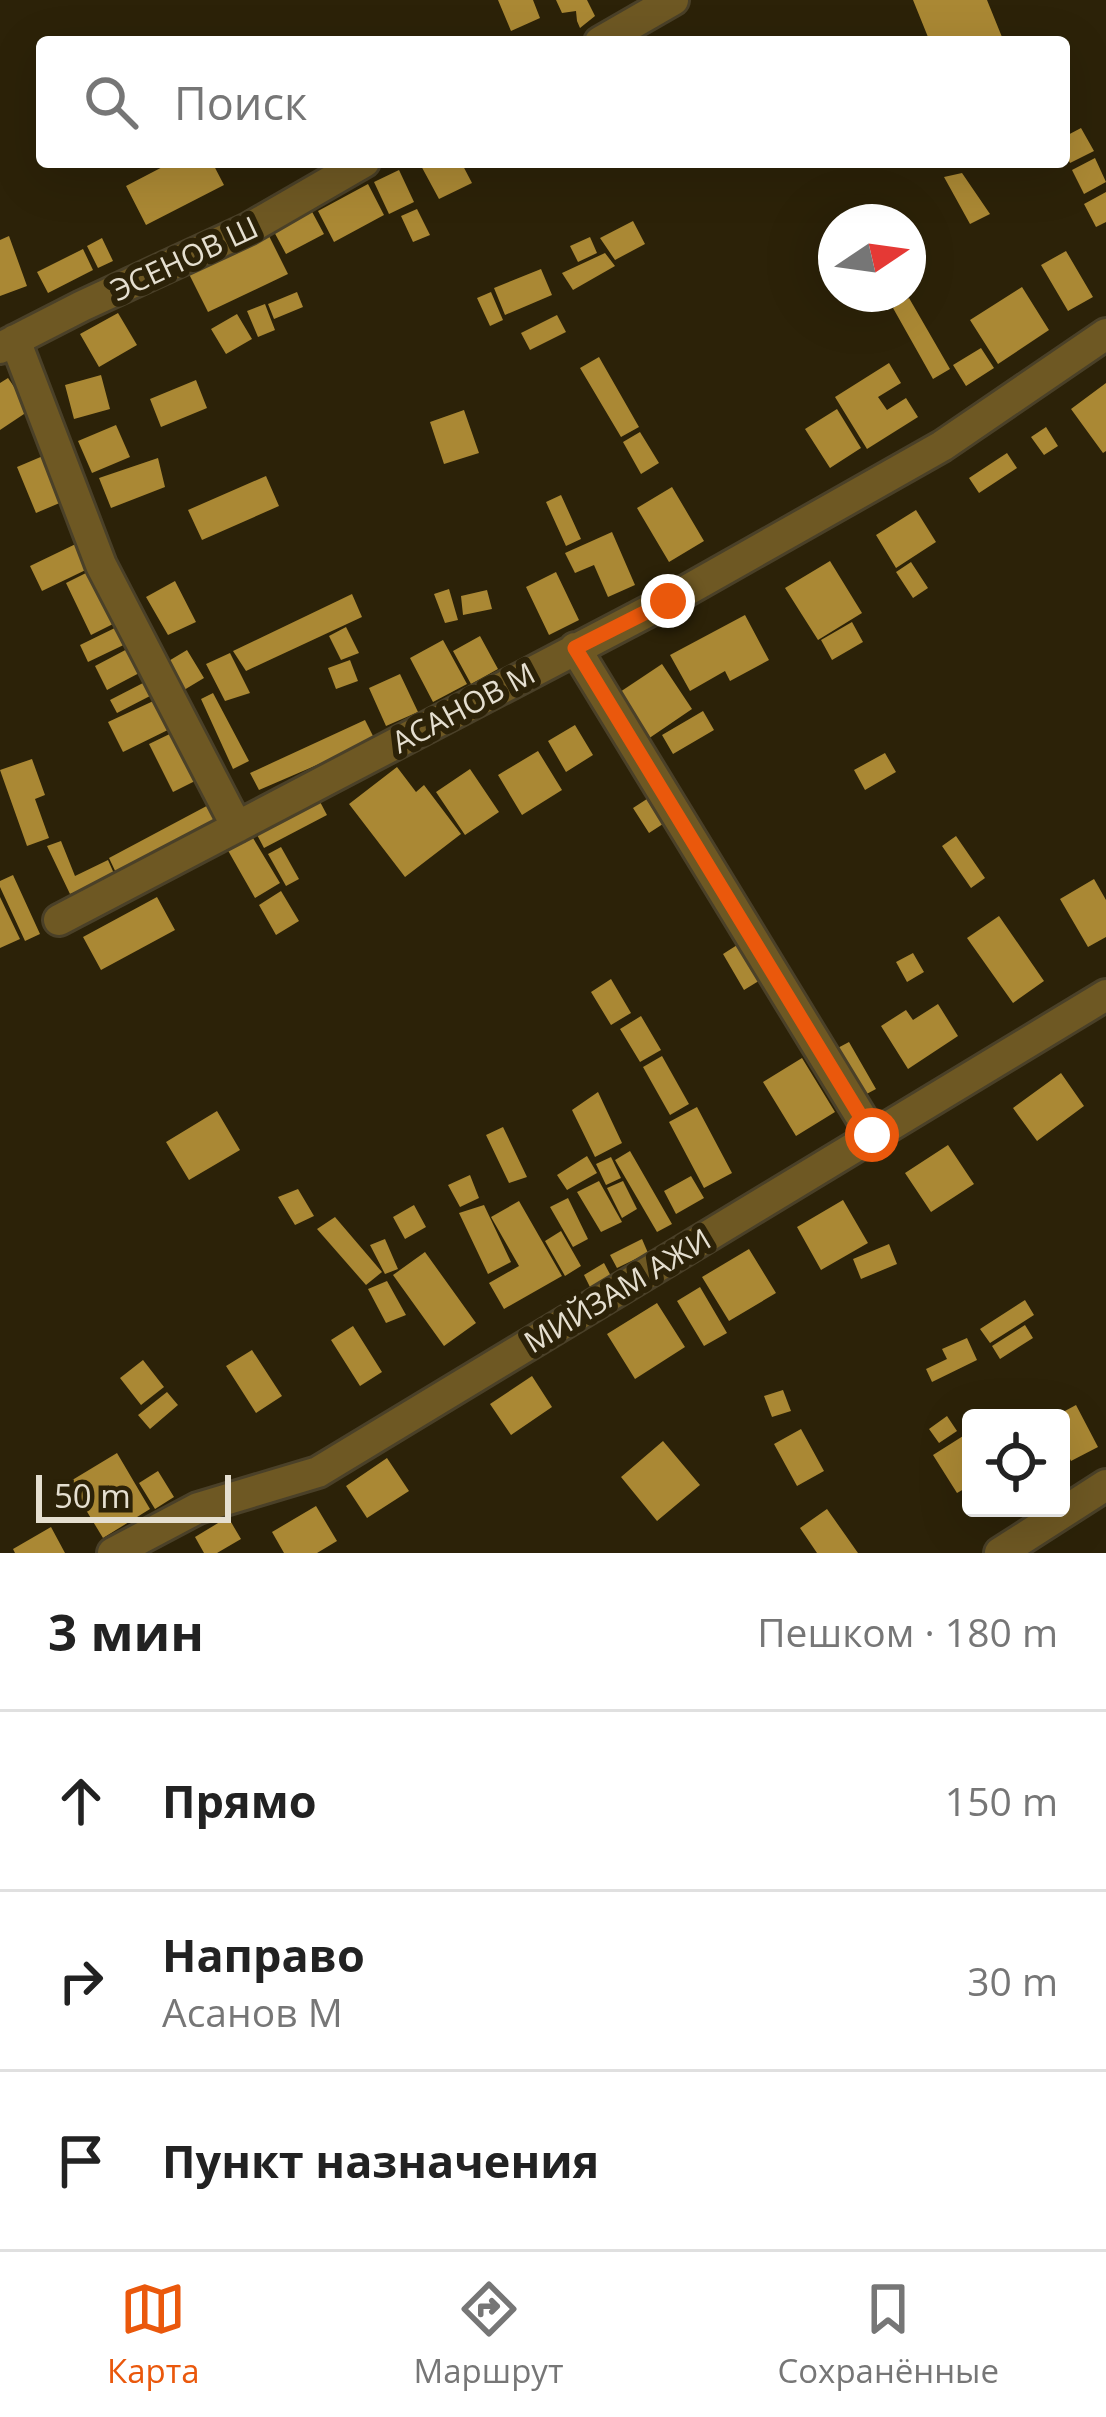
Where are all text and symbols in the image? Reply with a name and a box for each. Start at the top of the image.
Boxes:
search box [36,36,1070,168]
icon: search [78,69,144,135]
text: Поиск [174,72,307,133]
north arrow [818,204,926,312]
street label: ЭСЕНОВ Ш [104,206,264,310]
route end [641,574,695,628]
street label: АСАНОВ М [384,652,542,762]
route start [845,1108,899,1162]
street label: МИЙЗАМ АЖИ [516,1218,718,1362]
map controls [962,1409,1070,1517]
button: locate [962,1409,1070,1517]
scale bar [36,1469,231,1522]
text: 50 m [54,1473,131,1518]
text: 3 мин [48,1596,204,1666]
text: Пешком · 180 m [757,1605,1058,1658]
icon: ahead [48,1768,114,1834]
text: Прямо [162,1770,317,1831]
text: 150 m [945,1774,1058,1827]
text: Направо [162,1924,365,1985]
icon: right [48,1948,114,2014]
text: 30 m [967,1954,1058,2007]
text: Асанов М [162,1985,343,2038]
icon: arrive [48,2128,114,2194]
text: Пункт назначения [162,2130,599,2191]
tab: Карта [107,2276,200,2393]
tab: Маршрут [414,2276,563,2393]
tab: Сохранённые [777,2276,999,2393]

